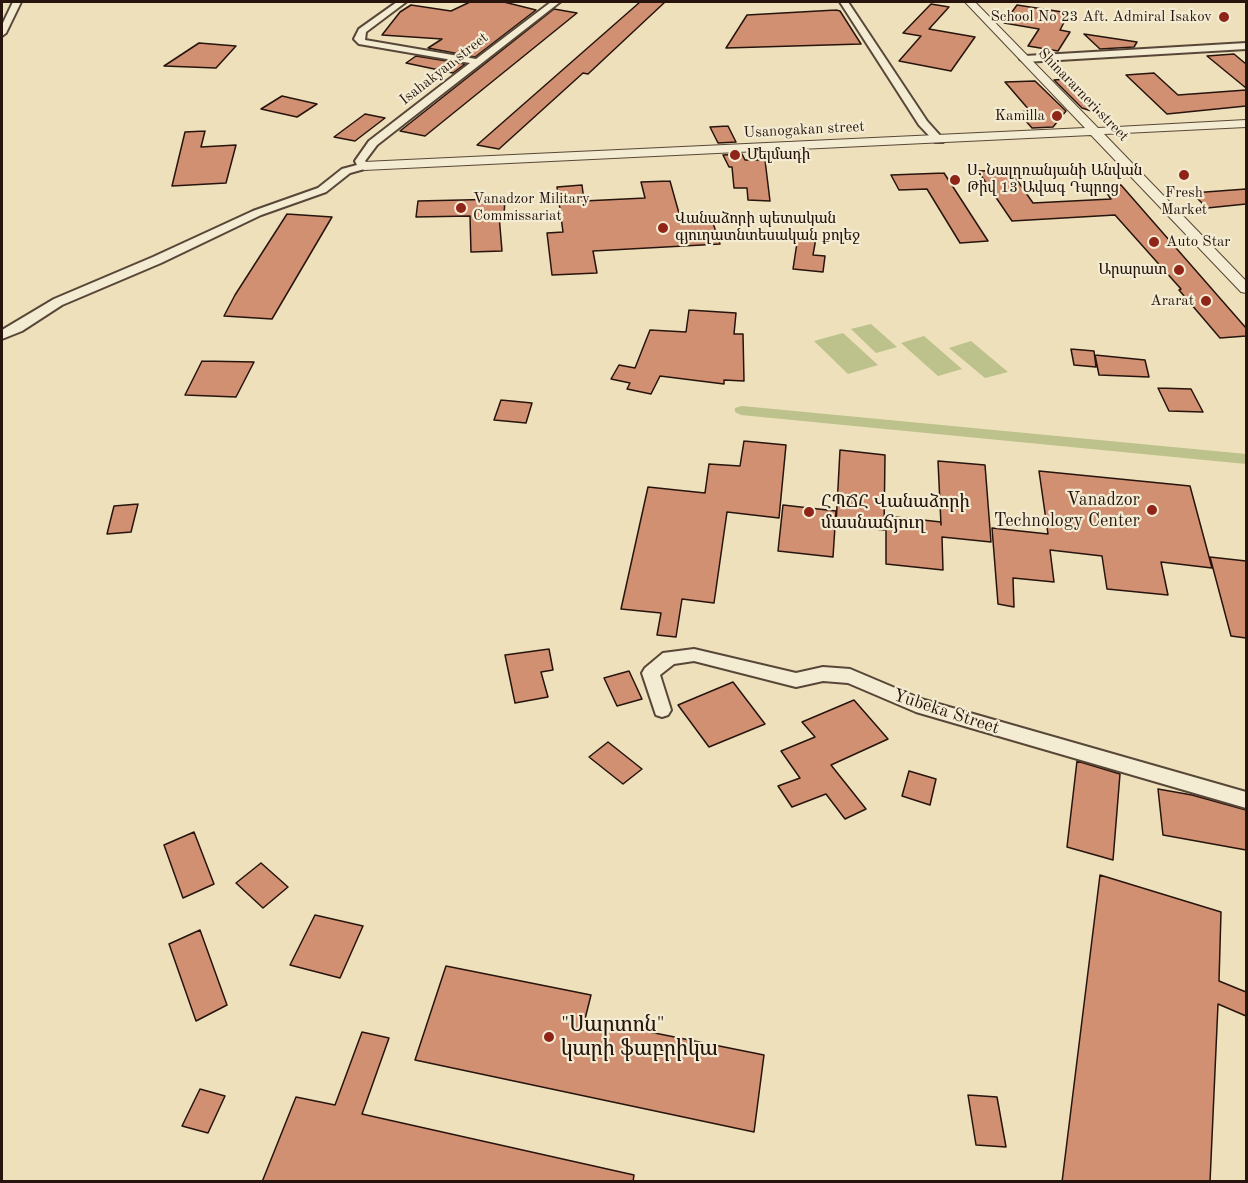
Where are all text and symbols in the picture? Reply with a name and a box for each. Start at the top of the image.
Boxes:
place label: School No 23 Aft. Admiral Isakov [991,8,1212,26]
marker: School No 23 Aft. Admiral Isakov [1217,10,1231,24]
street label: Isahakyan street [396,29,492,109]
street label: Shinararneri street [1034,44,1132,146]
place label: Kamilla [995,107,1045,125]
marker: Kamilla [1050,109,1064,123]
street label: Usanogakan street [743,118,865,142]
place label: Մելմադի [747,146,810,164]
marker: Մելմադի [728,148,742,162]
place label: Ս. Նալղռանյանի Անվան Թիվ 13 Ավագ Դպրոց [967,162,1142,197]
marker: Fresh Market [1177,168,1191,182]
marker: Ս. Նալղռանյանի Անվան Թիվ 13 Ավագ Դպրոց [948,173,962,187]
place label: Fresh Market [1161,184,1207,219]
place label: Vanadzor Military Commissariat [473,190,590,225]
marker: Vanadzor Military Commissariat [454,201,468,215]
place label: Վանաձորի պետական գյուղատնտեսական քոլեջ [675,210,860,245]
marker: Վանաձորի պետական գյուղատնտեսական քոլեջ [656,221,670,235]
place label: Auto Star [1166,233,1230,251]
marker: Auto Star [1147,235,1161,249]
place label: Արարատ [1098,261,1167,279]
marker: Արարատ [1172,263,1186,277]
place label: Ararat [1150,292,1194,310]
marker: Ararat [1199,294,1213,308]
place label: Vanadzor Technology Center [994,489,1140,532]
place label: ՀՊՃՀ Վանաձորի մասնաճյուղ [821,491,970,534]
marker: Vanadzor Technology Center [1145,503,1159,517]
marker: ՀՊՃՀ Վանաձորի մասնաճյուղ [802,505,816,519]
street label: Yubeka Street [890,685,1002,739]
place label: "Սարտոն" կարի ֆաբրիկա [561,1012,718,1062]
marker: "Սարտոն" կարի ֆաբրիկա [542,1030,556,1044]

